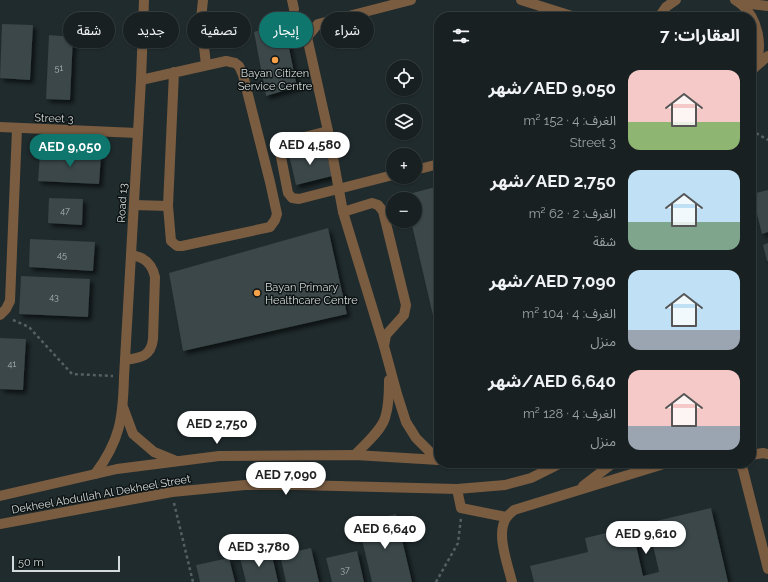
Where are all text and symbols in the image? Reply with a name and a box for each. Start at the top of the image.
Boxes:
chip: شقة [63,12,115,48]
chip: جديد [123,12,179,48]
chip: تصفية [187,12,251,48]
chip: إيجار [259,12,313,48]
chip: شراء [321,12,374,48]
icon: filters [450,25,472,47]
text: العقارات: 7 [660,25,740,45]
marker: Bayan Citizen Service Centre [270,55,280,65]
map controls [386,60,422,228]
button: locate [386,60,422,96]
house number: 51 [55,63,64,73]
place label: Bayan Citizen Service Centre [238,67,313,93]
text: AED 9,050/شهر [488,78,616,98]
icon: home [660,86,708,134]
button: layers [386,104,422,140]
street label: Street 3 [34,111,74,126]
text: الغرف: 4 · 152 m² [523,113,616,128]
pin: AED 4,580 [264,132,356,166]
pin: AED 9,050 [24,134,116,168]
text: Street 3 [570,135,616,150]
text: AED 4,580 [279,137,341,152]
text: AED 9,050 [39,139,101,154]
button: + [386,148,422,184]
text: AED 2,750/شهر [490,171,616,191]
street label: Road 13 [115,183,130,223]
icon: home [660,186,708,234]
button: − [386,192,422,228]
house number: 47 [60,206,70,216]
text: الغرف: 2 · 62 m² [529,206,616,221]
text: شقة [593,234,616,249]
house number: 45 [57,250,67,260]
text: AED 7,090/شهر [489,271,616,291]
place label: Bayan Primary Healthcare Centre [265,281,358,307]
icon: home [660,286,708,334]
marker: Bayan Primary Healthcare Centre [252,288,262,298]
house number: 43 [49,292,59,302]
text: الغرف: 4 · 104 m² [522,306,616,321]
text: منزل [591,334,616,349]
house number: 41 [8,359,17,369]
text: AED 6,640/شهر [488,371,616,391]
icon: home [660,386,708,434]
text: الغرف: 4 · 128 m² [523,406,616,421]
pin: AED 2,750 [171,411,263,445]
text: AED 2,750 [186,416,248,431]
text: منزل [591,434,616,449]
pin: AED 7,090 [240,462,332,496]
text: AED 7,090 [255,467,317,482]
street label: Dekheel Abdullah Al Dekheel Street [11,472,192,517]
pin: AED 6,640 [339,516,431,550]
text: AED 6,640 [353,521,417,536]
pin: AED 9,610 [600,521,692,555]
text: AED 9,610 [615,526,677,541]
pin: AED 3,780 [213,534,305,568]
text: AED 3,780 [228,539,290,554]
scale bar [12,554,120,573]
text: 50 m [18,556,44,569]
house number: 37 [340,565,350,575]

